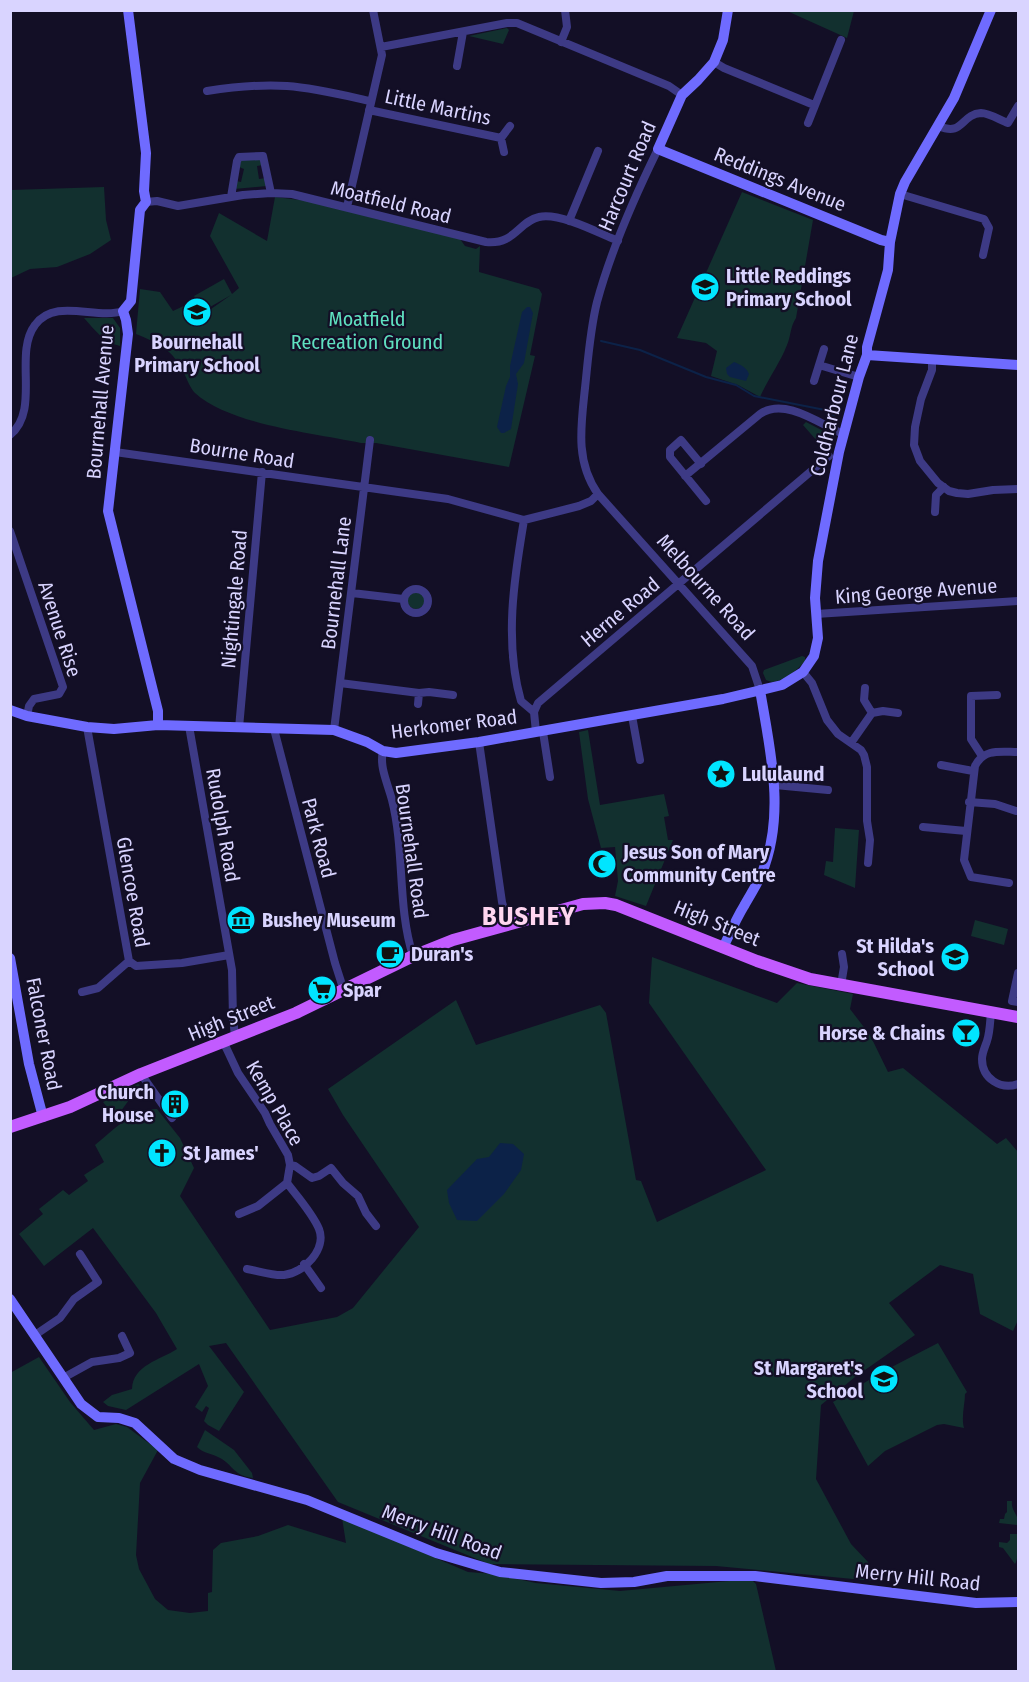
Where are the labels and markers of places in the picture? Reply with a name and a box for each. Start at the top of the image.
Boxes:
place label: Little Reddings Primary School [726,264,852,311]
school or university icon: Little Reddings Primary School [689,271,721,303]
school or university icon: Bournehall Primary School [181,296,213,328]
place label: Bournehall Primary School [134,330,260,377]
place icon: Lululaund [705,758,737,790]
place label: Lululaund [742,762,824,786]
place label: Jesus Son of Mary Community Centre [622,840,776,887]
mosque icon: Jesus Son of Mary Community Centre [586,848,618,880]
museum icon: Bushey Museum [225,904,257,936]
place label: Bushey Museum [262,908,396,932]
place label: St Hilda's School [856,934,935,981]
cafe icon: Duran's [374,938,406,970]
school or university icon: St Hilda's School [939,941,971,973]
place label: Duran's [411,942,474,966]
supermarket icon: Spar [306,974,338,1006]
place label: Spar [343,978,382,1002]
bar icon: Horse & Chains [950,1017,982,1049]
place label: Horse & Chains [819,1021,945,1045]
place label: Church House [97,1080,154,1127]
building icon: Church House [159,1088,191,1120]
church icon: St James' [146,1137,178,1169]
place label: St James' [183,1141,259,1165]
place label: St Margaret's School [754,1356,864,1403]
school or university icon: St Margaret's School [868,1363,900,1395]

